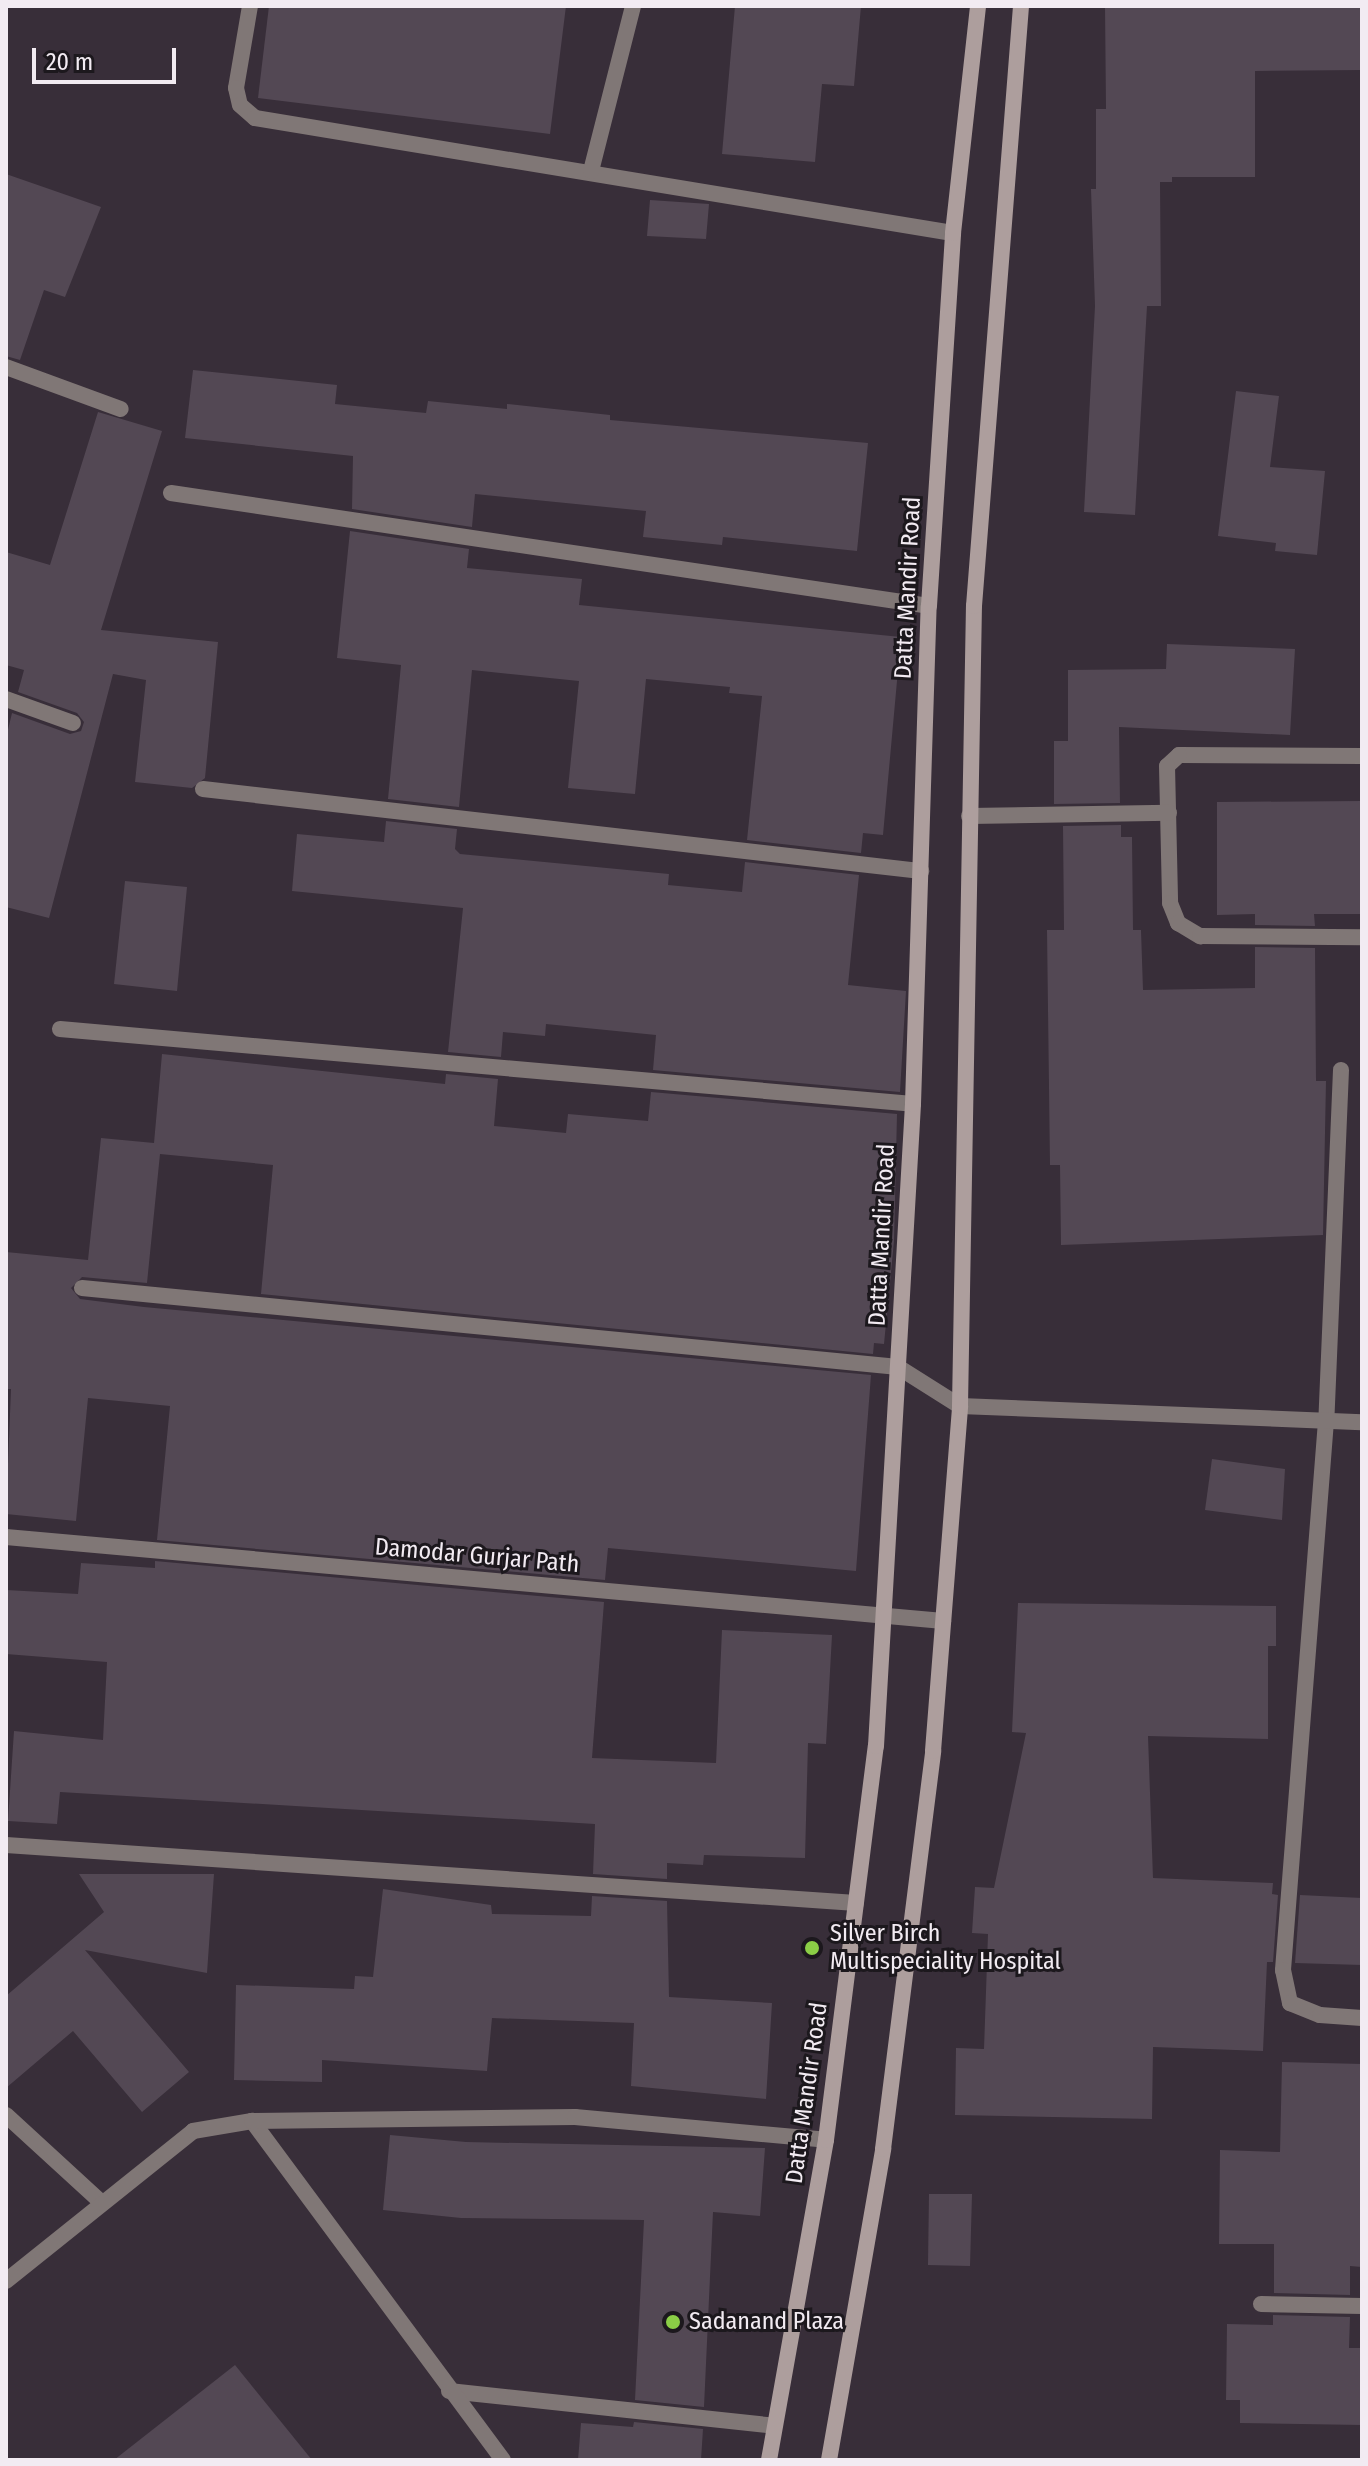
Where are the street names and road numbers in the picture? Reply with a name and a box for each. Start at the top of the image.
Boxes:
street label: Datta Mandir Road [889,496,927,680]
street label: Datta Mandir Road [863,1143,901,1327]
street label: Damodar Gurjar Path [374,1533,580,1579]
street label: Datta Mandir Road [780,2001,834,2185]

